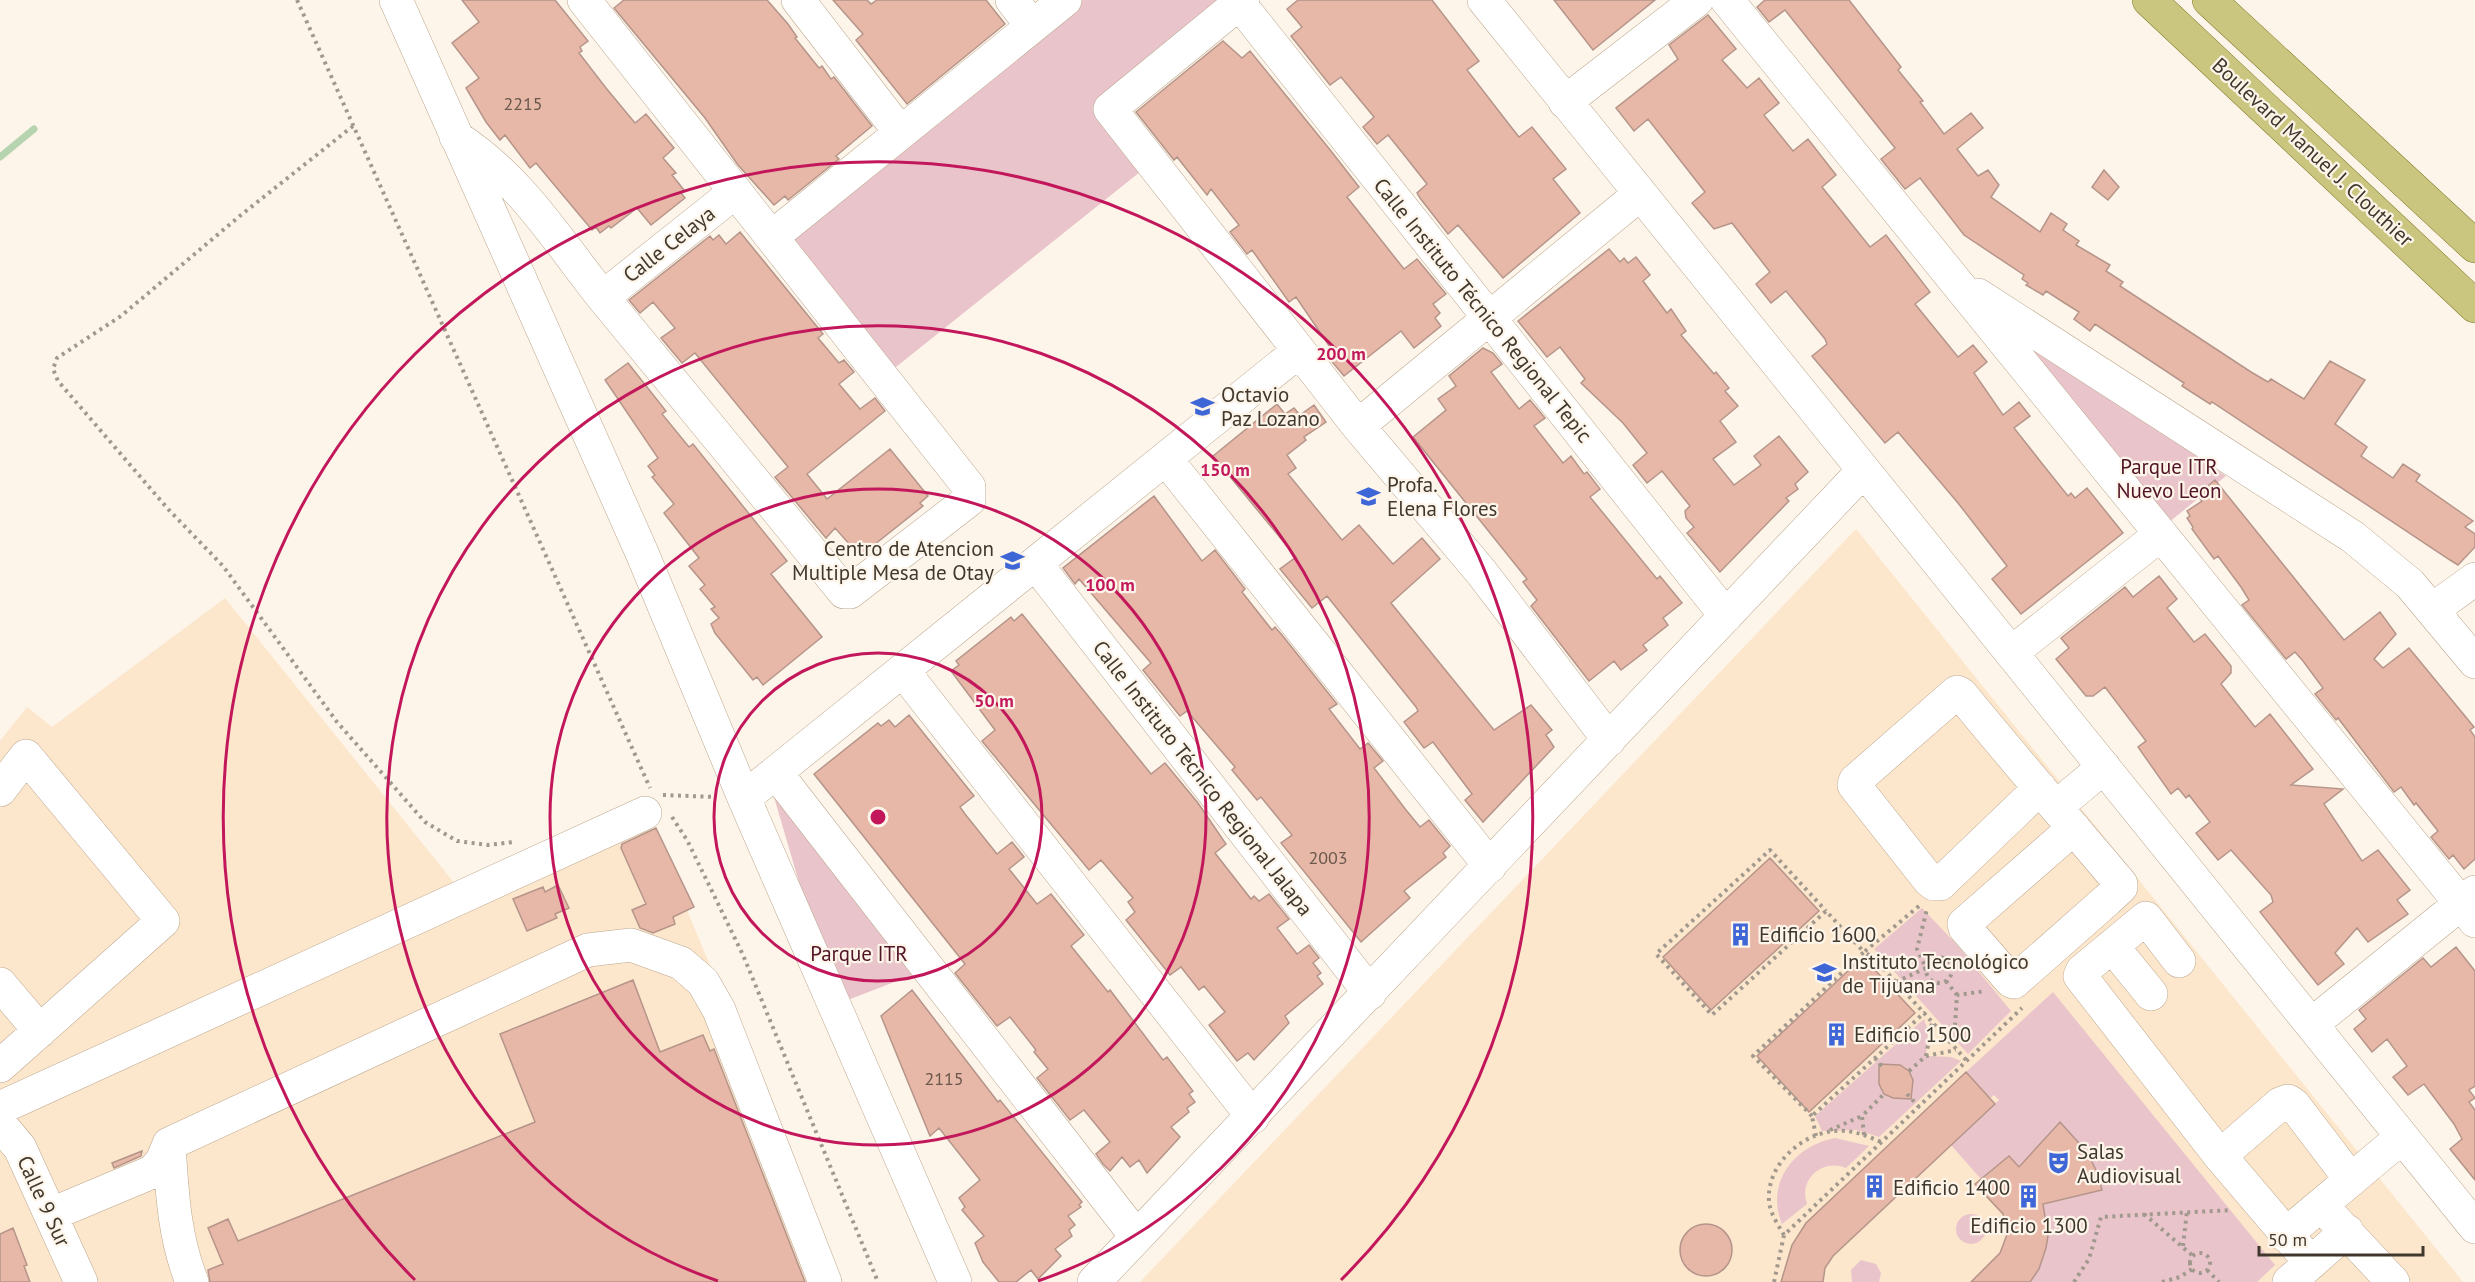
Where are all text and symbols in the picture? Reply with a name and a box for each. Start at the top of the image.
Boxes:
street label: Boulevard Manuel J. Clouthier [2207,52,2419,252]
house number: 2215 [503,92,543,115]
street label: Calle Instituto Técnico Regional Tepic [1368,172,1598,448]
street label: Calle Celaya [618,200,720,288]
text: 200 m [1316,342,1366,365]
place label: Octavio Paz Lozano [1221,381,1320,432]
school or university icon: Octavio Paz Lozano [1190,393,1216,419]
park label: Parque ITR Nuevo Leon [2116,453,2222,504]
text: 150 m [1200,458,1250,481]
place label: Profa. Elena Flores [1387,471,1497,522]
school or university icon: Profa. Elena Flores [1356,483,1382,509]
place label: Centro de Atencion Multiple Mesa de Otay [792,535,994,586]
school or university icon: Centro de Atencion Multiple Mesa de Otay [999,547,1025,573]
text: 100 m [1085,573,1135,596]
street label: Calle Instituto Técnico Regional Jalapa [1087,635,1319,921]
text: 50 m [974,689,1014,712]
centre of rings [868,807,888,827]
house number: 2003 [1308,846,1348,869]
building icon: Edificio 1600 [1728,921,1754,947]
place label: Edificio 1600 [1759,921,1876,948]
park label: Parque ITR [810,940,908,967]
place label: Instituto Tecnológico de Tijuana [1842,948,2029,999]
school or university icon: Instituto Tecnológico de Tijuana [1811,960,1837,986]
building icon: Edificio 1500 [1823,1021,1849,1047]
place label: Edificio 1500 [1854,1021,1971,1048]
house number: 2115 [924,1067,964,1090]
place label: Salas Audiovisual [2077,1138,2181,1189]
theatre icon: Salas Audiovisual [2046,1150,2072,1176]
street label: Calle 9 Sur [11,1151,77,1251]
building icon: Edificio 1400 [1862,1174,1888,1200]
place label: Edificio 1400 [1893,1174,2010,1201]
building icon: Edificio 1300 [2016,1184,2042,1210]
place label: Edificio 1300 [1970,1212,2088,1239]
scale bar [2259,1219,2422,1257]
text: 50 m [2268,1228,2307,1251]

